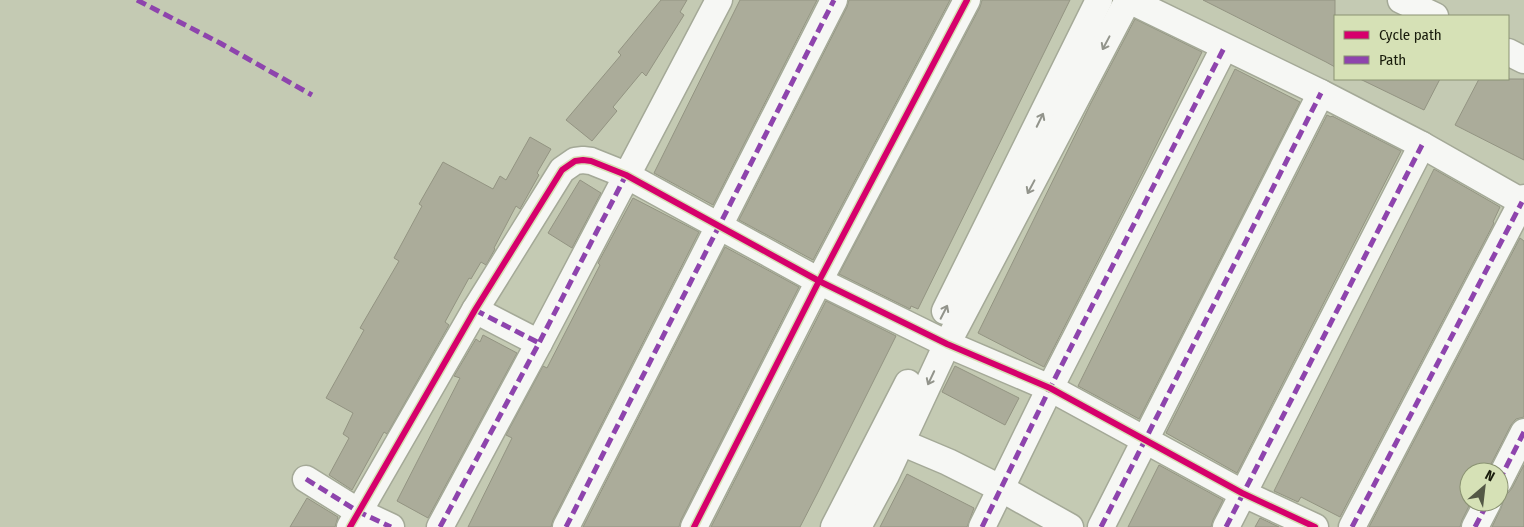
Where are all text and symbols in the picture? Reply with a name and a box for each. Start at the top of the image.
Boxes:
legend [1334,15,1509,80]
text: Cycle path [1379,26,1442,44]
one-way arrow [1101,35,1110,50]
text: Path [1379,51,1406,69]
one-way arrow [1036,113,1045,128]
one-way arrow [1025,180,1035,194]
one-way arrow [939,305,949,320]
one-way arrow [926,370,935,385]
north arrow [1459,462,1509,512]
text: N [1482,466,1498,485]

